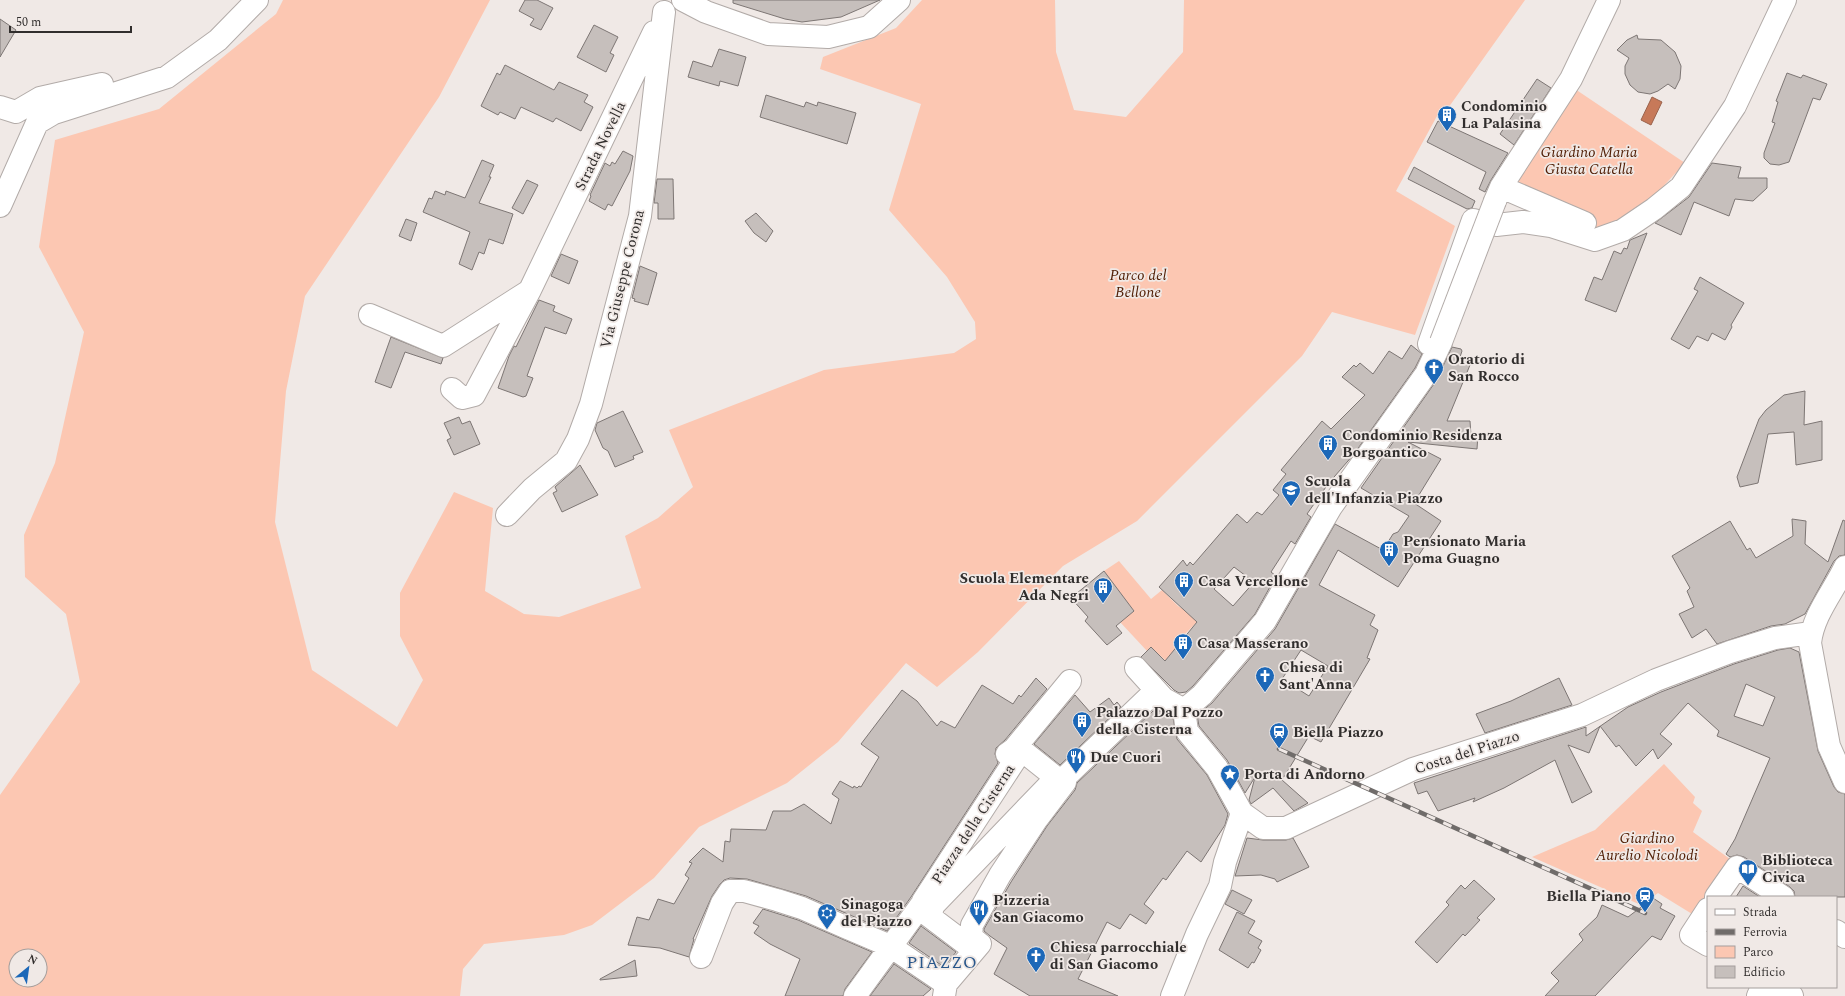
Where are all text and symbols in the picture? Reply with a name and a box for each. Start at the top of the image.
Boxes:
scale bar [10,8,131,34]
text: 50 m [16,13,41,32]
place label: Condominio La Palasina [1461,95,1547,135]
street label: Strada Novella [569,97,632,195]
building icon: Condominio La Palasina [1436,104,1458,132]
park label: Giardino Maria Giusta Catella [1541,141,1638,181]
street label: Via Giuseppe Corona [594,207,651,351]
park label: Parco del Bellone [1109,264,1167,304]
place label: Oratorio di San Rocco [1448,348,1525,388]
church icon: Oratorio di San Rocco [1423,357,1445,385]
place label: Condominio Residenza Borgoantico [1342,424,1503,464]
building icon: Condominio Residenza Borgoantico [1317,433,1339,461]
place label: Scuola dell'Infanzia Piazzo [1305,470,1443,510]
school or university icon: Scuola dell'Infanzia Piazzo [1280,479,1302,507]
place label: Pensionato Maria Poma Guagno [1403,530,1526,570]
building icon: Pensionato Maria Poma Guagno [1378,539,1400,567]
place label: Scuola Elementare Ada Negri [959,567,1089,607]
building icon: Casa Vercellone [1173,570,1195,598]
place label: Casa Vercellone [1198,570,1308,593]
building icon: Scuola Elementare Ada Negri [1092,576,1114,604]
building icon: Casa Masserano [1172,632,1194,660]
place label: Casa Masserano [1197,632,1308,655]
place label: Chiesa di Sant'Anna [1279,656,1352,696]
church icon: Chiesa di Sant'Anna [1254,665,1276,693]
place label: Palazzo Dal Pozzo della Cisterna [1096,701,1223,741]
building icon: Palazzo Dal Pozzo della Cisterna [1071,710,1093,738]
station icon: Biella Piazzo [1268,721,1290,749]
place label: Biella Piazzo [1293,721,1383,744]
street label: Costa del Piazzo [1412,725,1523,780]
restaurant icon: Due Cuori [1065,746,1087,774]
place label: Due Cuori [1090,746,1161,769]
street label: Piazza della Cisterna [926,759,1021,889]
place icon: Porta di Andorno [1219,763,1241,791]
place label: Porta di Andorno [1244,763,1365,786]
park label: Giardino Aurelio Nicolodi [1595,827,1698,867]
place label: Biblioteca Civica [1762,849,1833,889]
library icon: Biblioteca Civica [1737,858,1759,886]
place label: Biella Piano [1546,885,1631,908]
station icon: Biella Piano [1634,885,1656,913]
place label: Pizzeria San Giacomo [993,889,1084,929]
place label: Sinagoga del Piazzo [841,893,912,933]
legend [1707,896,1837,988]
restaurant icon: Pizzeria San Giacomo [968,898,990,926]
synagogue icon: Sinagoga del Piazzo [816,902,838,930]
text: Strada [1743,903,1777,922]
text: Ferrovia [1743,923,1787,942]
place label: Chiesa parrocchiale di San Giacomo [1050,936,1187,976]
text: Parco [1743,943,1773,962]
church icon: Chiesa parrocchiale di San Giacomo [1025,945,1047,973]
north arrow [8,948,48,988]
text: N [25,950,41,969]
district label: PIAZZO [906,950,978,976]
text: Edificio [1743,963,1785,982]

